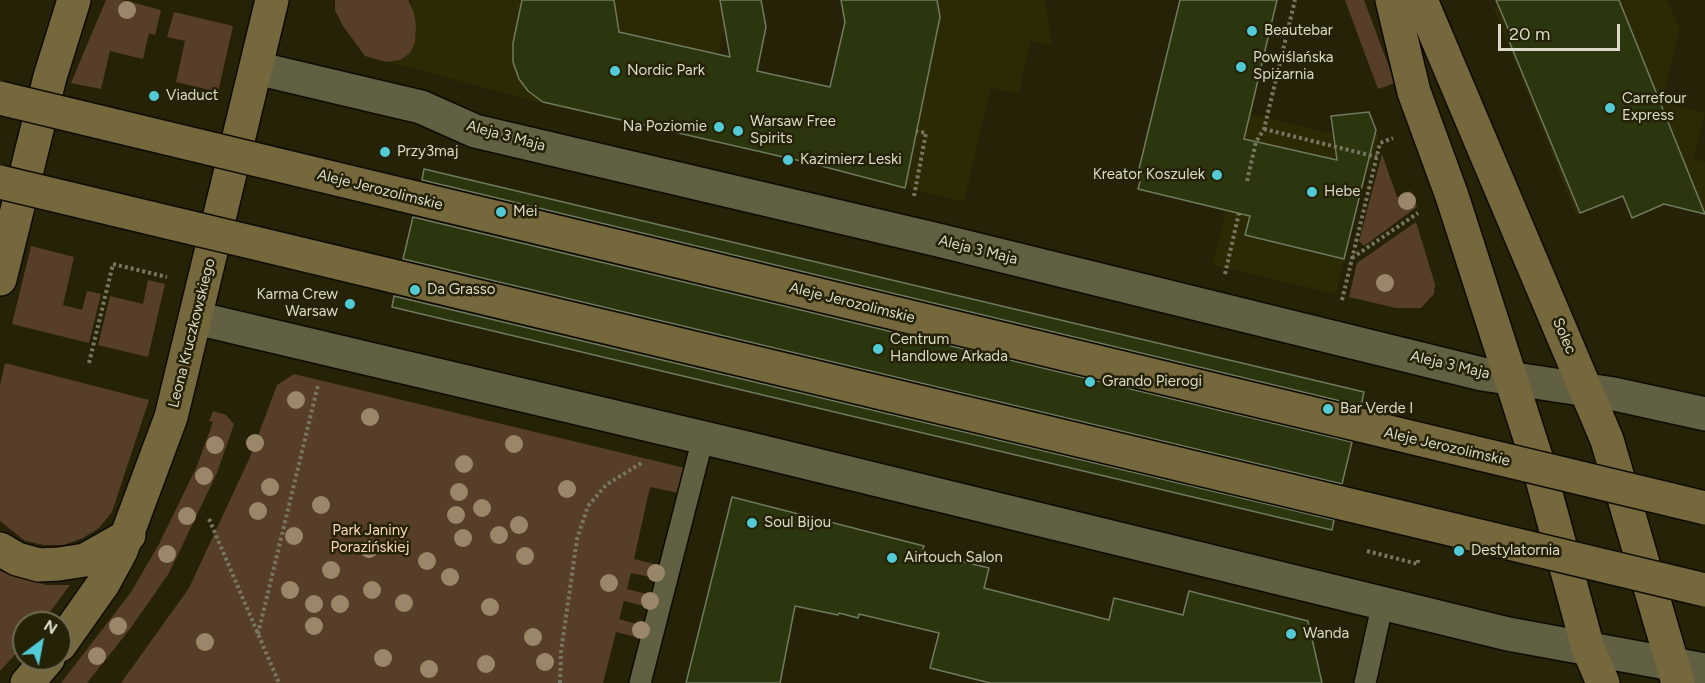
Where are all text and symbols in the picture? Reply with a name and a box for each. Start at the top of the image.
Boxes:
scale bar [1501,12,1622,50]
place label: Beautebar [1264,22,1333,40]
text: 20 m [1509,23,1550,45]
marker: Beautebar [1245,24,1259,38]
place label: Powiślańska Spiżarnia [1253,49,1333,84]
marker: Powiślańska Spiżarnia [1234,60,1248,74]
place label: Nordic Park [627,62,705,80]
marker: Nordic Park [608,64,622,78]
place label: Viaduct [166,87,218,105]
marker: Viaduct [147,89,161,103]
place label: Carrefour Express [1622,90,1686,125]
marker: Carrefour Express [1603,101,1617,115]
place label: Warsaw Free Spirits [750,113,836,148]
street label: Aleja 3 Maja [465,117,547,155]
place label: Na Poziomie [623,118,707,136]
marker: Na Poziomie [712,120,726,134]
marker: Warsaw Free Spirits [731,124,745,138]
place label: Przy3maj [397,143,459,161]
marker: Przy3maj [378,145,392,159]
place label: Kazimierz Leski [800,151,902,169]
marker: Kazimierz Leski [781,153,795,167]
street label: Aleje Jerozolimskie [315,166,445,214]
place label: Kreator Koszulek [1093,166,1205,184]
marker: Kreator Koszulek [1210,168,1224,182]
place label: Hebe [1324,183,1360,201]
marker: Hebe [1305,185,1319,199]
place label: Mei [513,203,537,221]
marker: Mei [494,205,508,219]
street label: Aleja 3 Maja [937,231,1019,269]
street label: Leona Kruczkowskiego [165,256,219,410]
street label: Aleje Jerozolimskie [787,279,917,327]
place label: Da Grasso [427,281,495,299]
marker: Da Grasso [408,283,422,297]
place label: Karma Crew Warsaw [257,286,338,321]
marker: Karma Crew Warsaw [343,297,357,311]
street label: Solec [1548,315,1580,357]
place label: Centrum Handlowe Arkada [890,331,1008,366]
marker: Centrum Handlowe Arkada [871,342,885,356]
street label: Aleja 3 Maja [1409,347,1491,383]
place label: Grando Pierogi [1102,373,1202,391]
marker: Grando Pierogi [1083,375,1097,389]
place label: Bar Verde I [1340,400,1413,418]
marker: Bar Verde I [1321,402,1335,416]
street label: Aleje Jerozolimskie [1382,424,1512,470]
place label: Soul Bijou [764,514,831,532]
marker: Soul Bijou [745,516,759,530]
park label: Park Janiny Porazińskiej [330,522,410,557]
place label: Destylatornia [1471,542,1560,560]
marker: Destylatornia [1452,544,1466,558]
place label: Airtouch Salon [904,549,1003,567]
marker: Airtouch Salon [885,551,899,565]
north arrow [12,611,72,671]
text: N [40,616,61,638]
place label: Wanda [1303,625,1349,643]
marker: Wanda [1284,627,1298,641]

